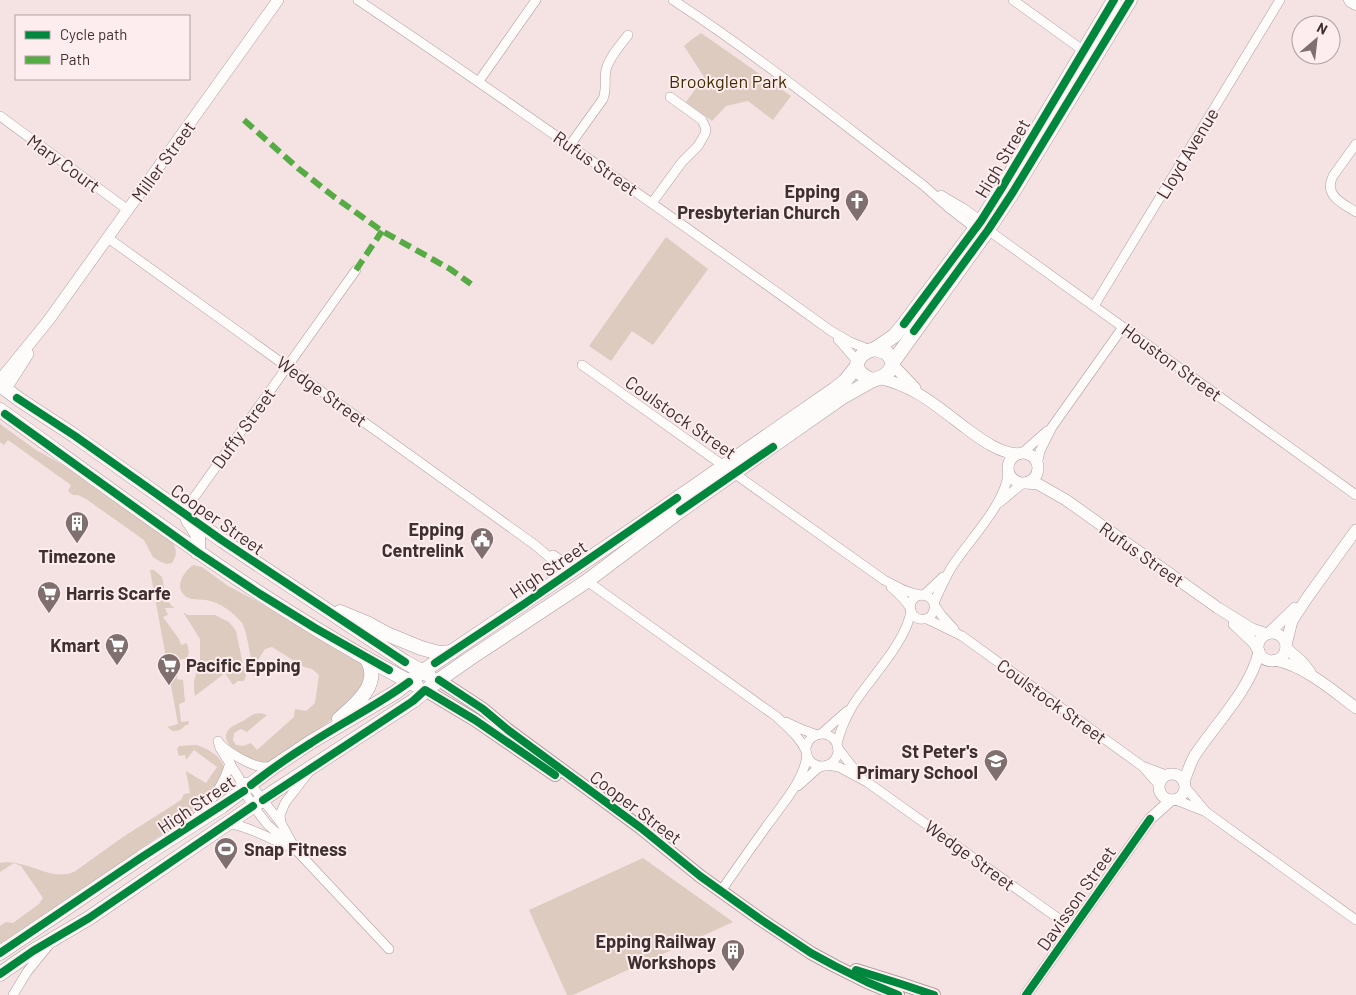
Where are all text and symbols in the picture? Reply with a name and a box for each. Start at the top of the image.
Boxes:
legend [15,15,190,80]
north arrow [1291,15,1341,65]
text: N [1314,18,1330,38]
text: Cycle path [60,25,127,43]
text: Path [60,50,90,68]
park label: Brookglen Park [669,70,787,92]
street label: Lloyd Avenue [1151,103,1223,203]
street label: High Street [970,114,1034,202]
street label: Miller Street [126,116,200,206]
street label: Rufus Street [550,126,642,200]
street label: Mary Court [23,129,105,197]
place label: Epping Presbyterian Church [677,180,840,223]
church icon: Epping Presbyterian Church [844,188,870,222]
street label: Houston Street [1118,318,1226,406]
street label: Wedge Street [273,351,371,431]
street label: Coulstock Street [621,371,741,463]
street label: Duffy Street [206,383,280,473]
street label: Cooper Street [167,479,269,559]
building icon: Timezone [64,510,90,544]
street label: Rufus Street [1096,517,1188,591]
place label: Epping Centrelink [382,518,464,561]
public building icon: Epping Centrelink [469,526,495,560]
street label: High Street [505,535,591,603]
place label: Timezone [38,545,116,567]
supermarket icon: Harris Scarfe [36,580,62,614]
place label: Harris Scarfe [66,582,171,604]
supermarket icon: Kmart [104,632,130,666]
place label: Kmart [50,634,100,656]
supermarket icon: Pacific Epping [156,652,182,686]
place label: Pacific Epping [186,654,301,676]
street label: Coulstock Street [993,654,1111,748]
place label: St Peter's Primary School [857,740,978,783]
school or university icon: St Peter's Primary School [983,748,1009,782]
street label: Cooper Street [586,765,686,849]
street label: High Street [153,770,239,838]
street label: Wedge Street [921,815,1019,895]
sports icon: Snap Fitness [213,836,239,870]
place label: Snap Fitness [244,838,347,860]
street label: Davisson Street [1032,841,1120,955]
place label: Epping Railway Workshops [596,930,716,973]
building icon: Epping Railway Workshops [720,938,746,972]

